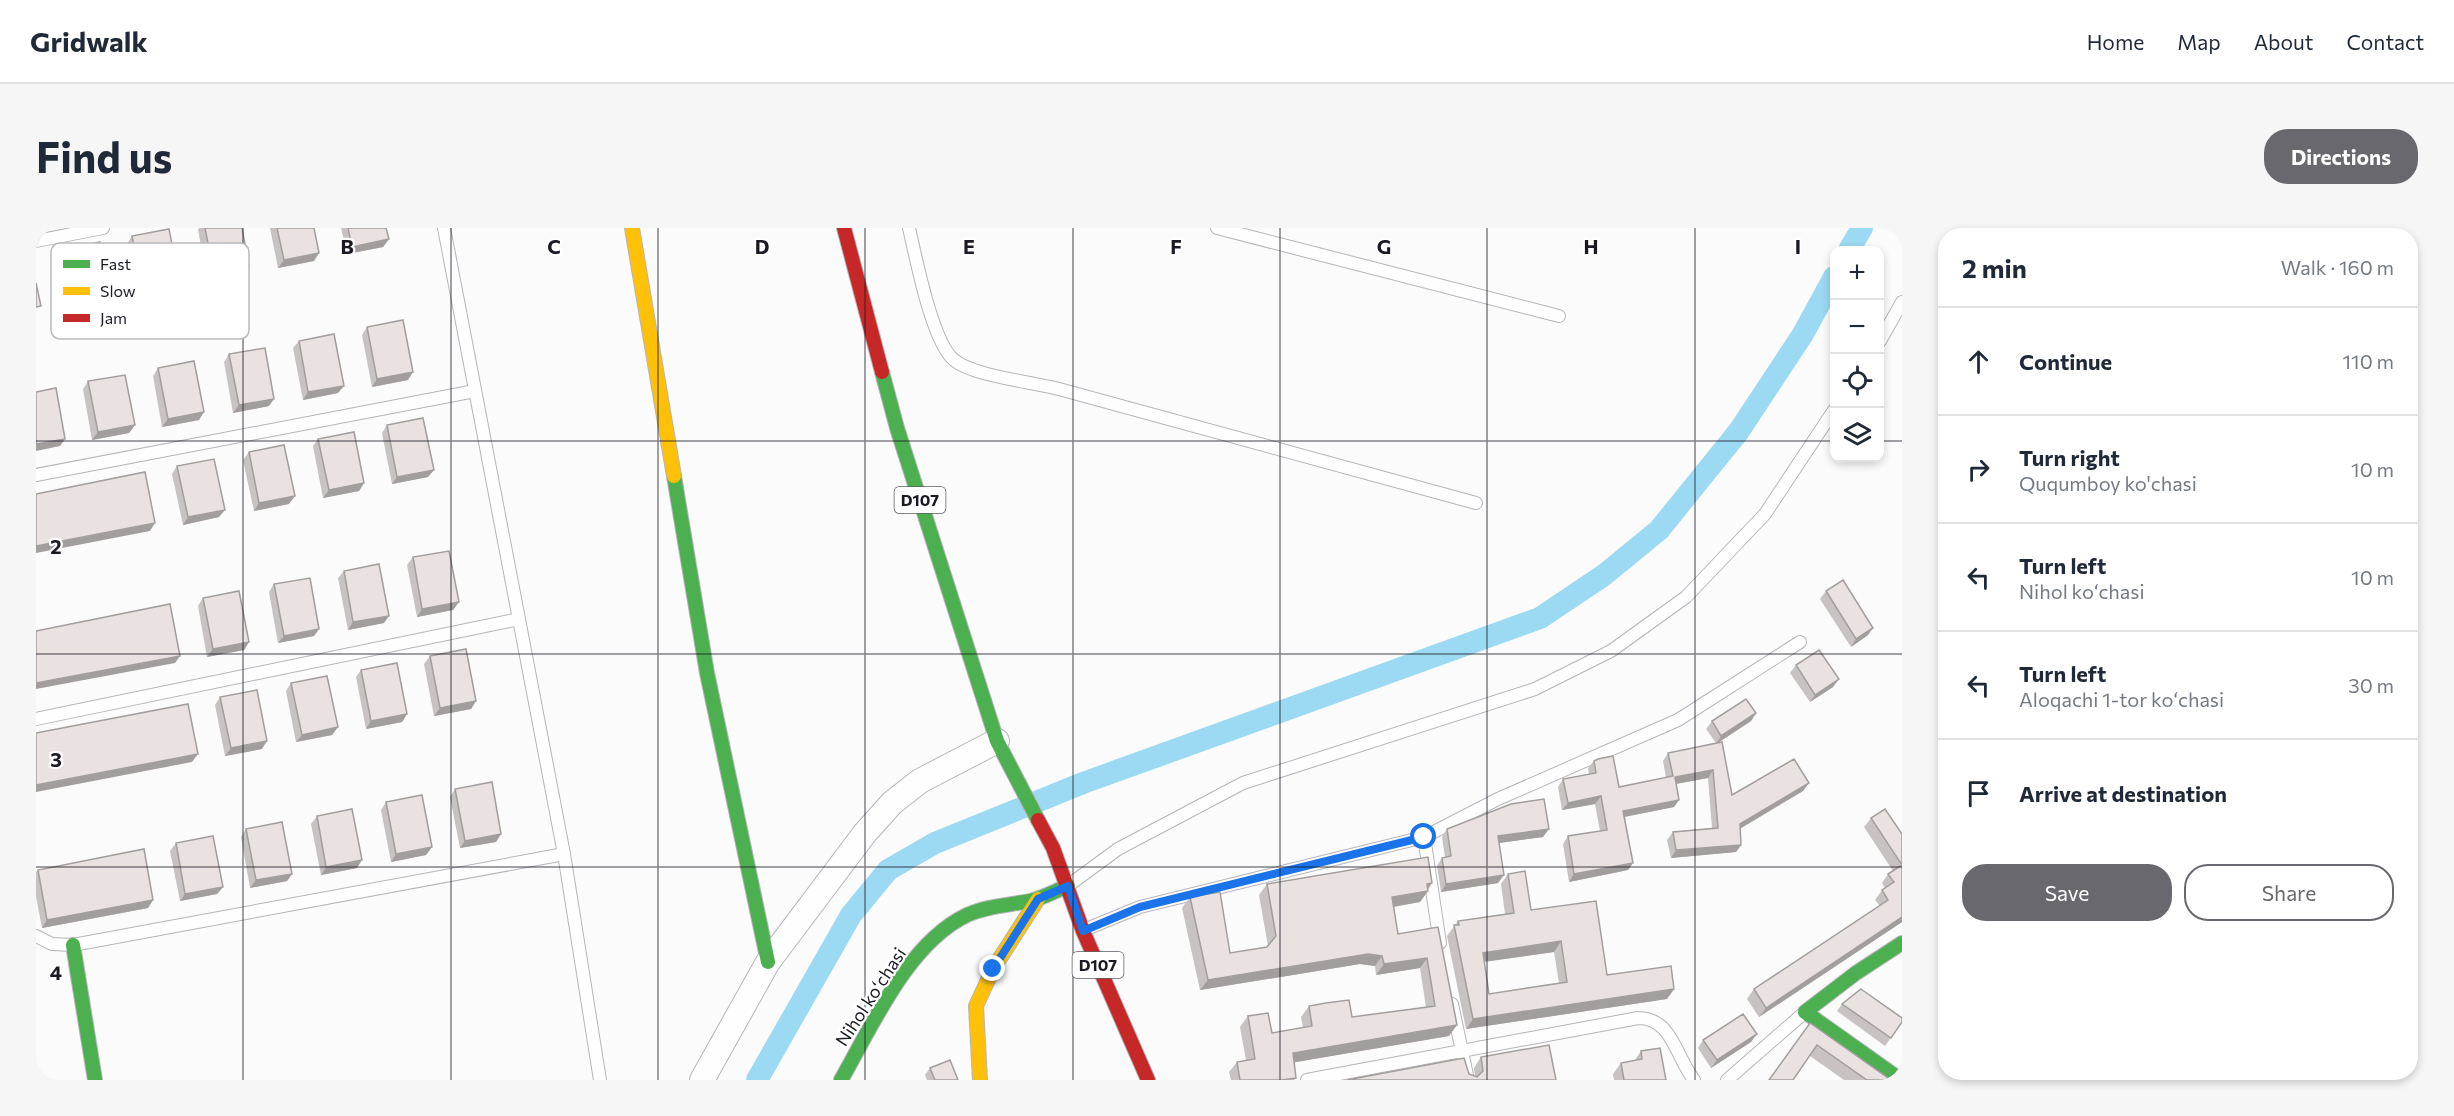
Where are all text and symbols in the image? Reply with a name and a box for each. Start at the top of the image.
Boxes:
text: Gridwalk [30,24,148,58]
text: Home [2087,29,2144,54]
text: Map [2177,29,2221,54]
text: About [2254,29,2313,54]
text: Contact [2346,29,2424,54]
button: Directions [2264,129,2418,184]
text: Find us [36,130,172,182]
text: B [340,234,354,258]
text: C [547,234,561,258]
text: D [755,234,769,258]
text: E [963,234,975,258]
text: F [1170,234,1182,258]
text: G [1377,234,1391,258]
text: H [1584,234,1599,258]
text: I [1795,234,1801,258]
legend [51,243,249,339]
map controls [1830,246,1884,462]
button: + [1830,246,1884,300]
text: 2 min [1962,252,2027,283]
text: Fast [100,254,131,273]
text: Walk · 160 m [2281,255,2394,279]
text: Slow [100,281,136,300]
button: − [1830,300,1884,354]
text: Jam [100,308,127,327]
icon: ahead [1962,345,1995,378]
text: Continue [2019,348,2112,375]
text: 110 m [2343,349,2394,373]
button: locate [1830,354,1884,408]
button: layers [1830,408,1884,462]
text: Turn right [2019,444,2120,471]
icon: right [1962,453,1995,486]
text: 10 m [2351,457,2394,481]
text: Ququmboy ko'chasi [2019,471,2197,495]
road number: D107 [894,487,946,513]
text: 2 [50,534,62,558]
text: Turn left [2019,552,2106,579]
icon: left [1962,561,1995,594]
text: 10 m [2351,565,2394,589]
text: Nihol koʻchasi [2019,579,2145,603]
text: Turn left [2019,660,2106,687]
icon: left [1962,669,1995,702]
text: 30 m [2348,673,2394,697]
text: Aloqachi 1-tor koʻchasi [2019,687,2224,711]
text: 3 [50,747,62,771]
icon: arrive [1962,777,1995,810]
text: Arrive at destination [2019,780,2227,807]
route start [1410,823,1436,849]
button: Save [1962,864,2172,921]
button: Share [2184,864,2394,921]
street label: Nihol koʻchasi [830,943,910,1050]
road number: D107 [1072,952,1124,978]
route end [979,955,1005,981]
text: 4 [50,960,62,984]

